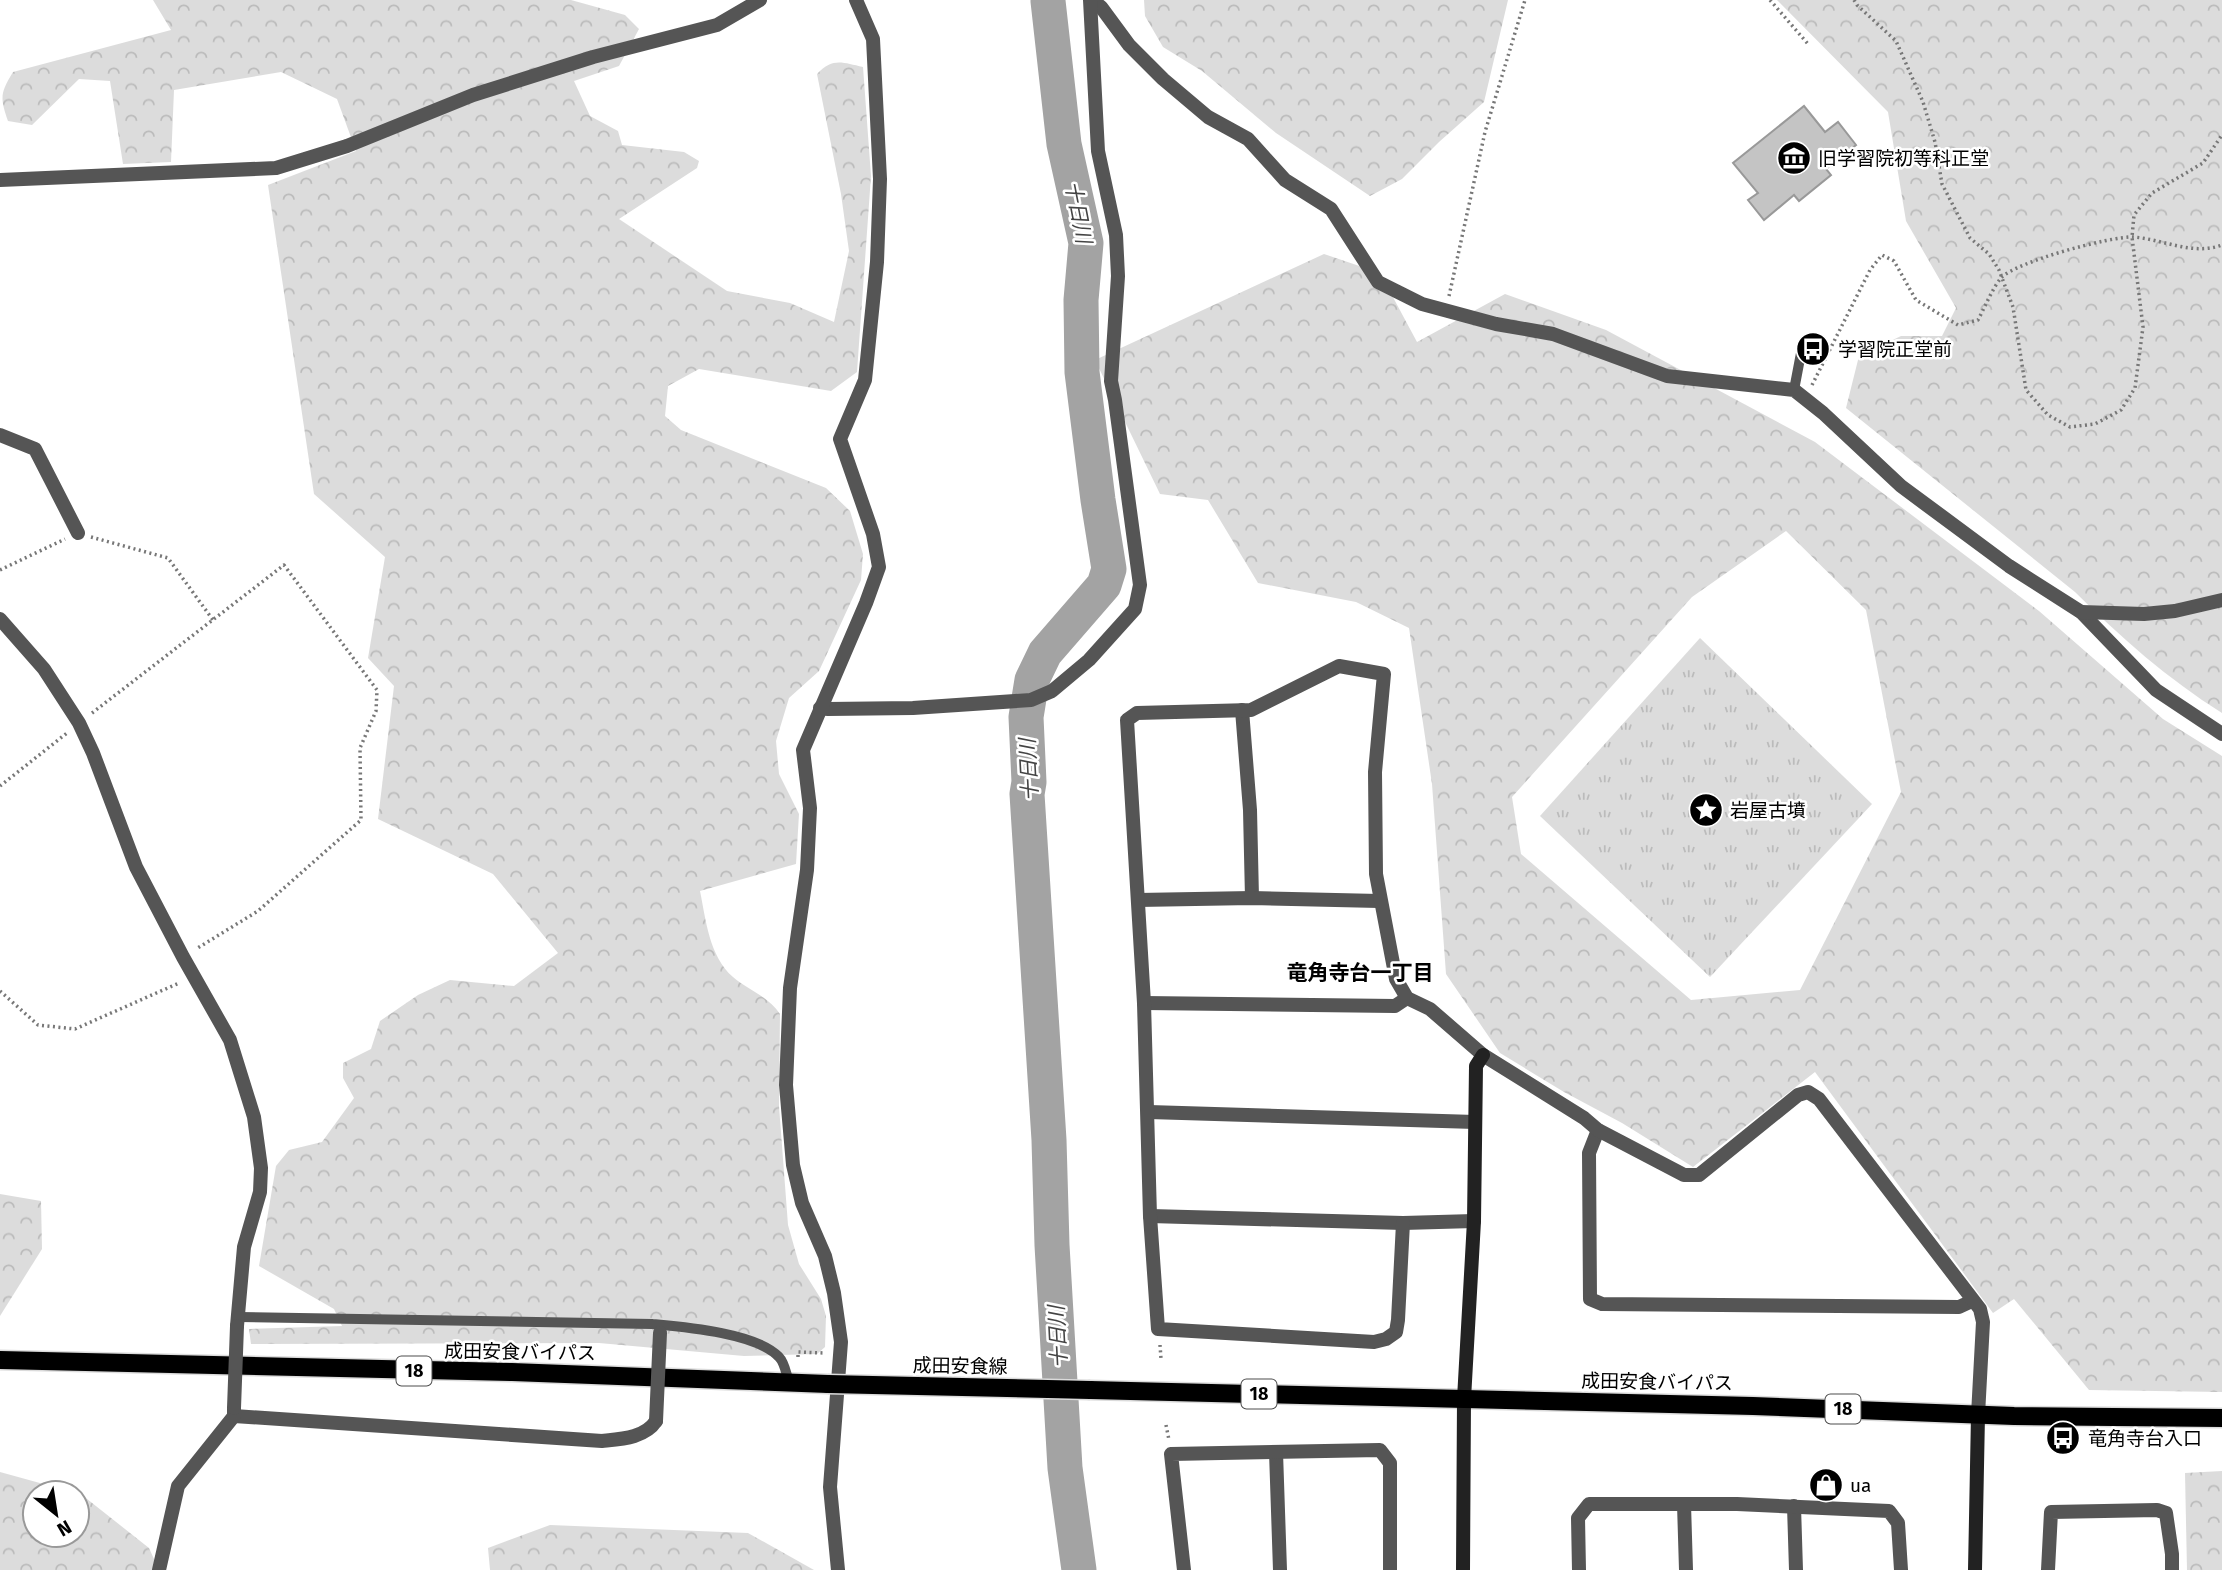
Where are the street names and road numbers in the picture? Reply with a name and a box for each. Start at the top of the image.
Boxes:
street label: 成田安食バイパス [444,1339,596,1365]
street label: 成田安食線 [912,1354,1008,1378]
road number: 18 [396,1356,432,1386]
street label: 成田安食バイパス [1581,1369,1733,1395]
road number: 18 [1242,1380,1276,1408]
road number: 18 [1826,1394,1860,1424]

